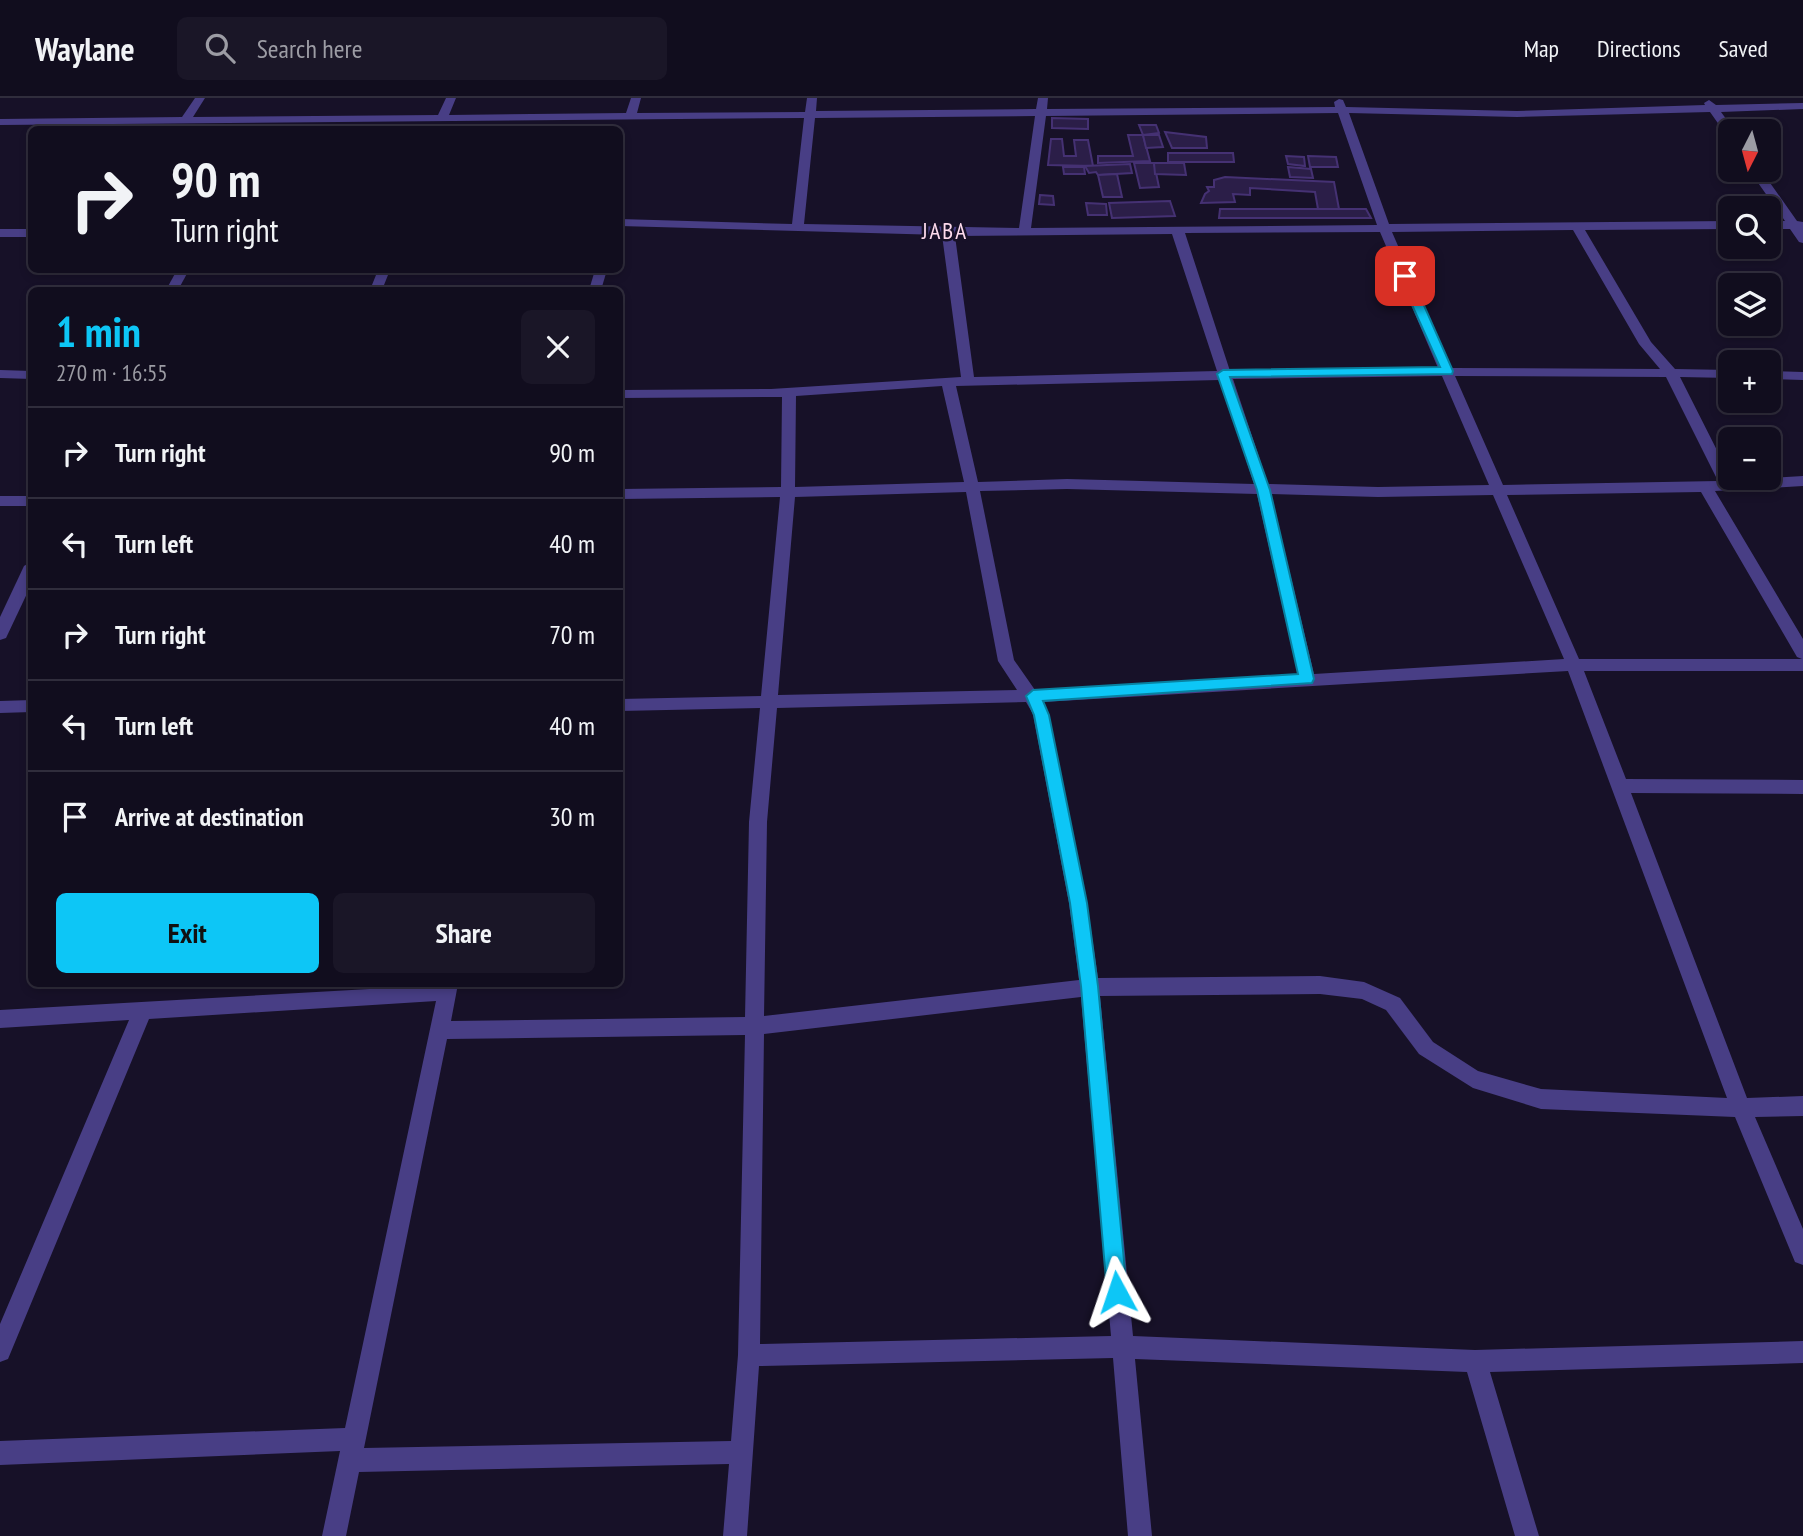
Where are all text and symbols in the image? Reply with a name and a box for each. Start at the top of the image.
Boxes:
search box [177,17,667,80]
text: Waylane [35,27,135,70]
icon: search [201,29,239,67]
text: Search here [257,32,362,65]
text: Map [1524,33,1559,64]
text: Directions [1597,33,1681,64]
text: Saved [1719,33,1768,64]
north arrow [1718,119,1782,182]
map controls [1718,119,1781,490]
text: 90 m [171,147,260,211]
icon: right [56,154,147,245]
button: search [1718,196,1781,259]
text: Turn right [171,209,279,251]
district label: JABA [921,216,968,245]
pin [1375,246,1435,306]
icon: arrive [1386,257,1424,295]
button: layers [1718,273,1781,336]
text: 1 min [56,304,141,359]
button: close [521,310,595,384]
button: + [1718,350,1781,413]
text: 270 m · 16:55 [56,358,168,387]
button: − [1718,427,1781,490]
icon: right [56,434,94,472]
text: Turn right [115,436,206,469]
text: 90 m [549,436,595,469]
icon: left [56,525,94,563]
text: Turn left [115,527,193,560]
text: 40 m [549,527,595,560]
icon: right [56,616,94,654]
text: Turn right [115,618,206,651]
text: 70 m [549,618,595,651]
icon: left [56,707,94,745]
text: Turn left [115,709,193,742]
text: 40 m [549,709,595,742]
icon: arrive [56,798,94,836]
text: Arrive at destination [115,800,304,833]
text: 30 m [549,800,595,833]
button: Exit [56,893,319,973]
button: Share [333,893,595,973]
position arrow [1080,1255,1154,1329]

